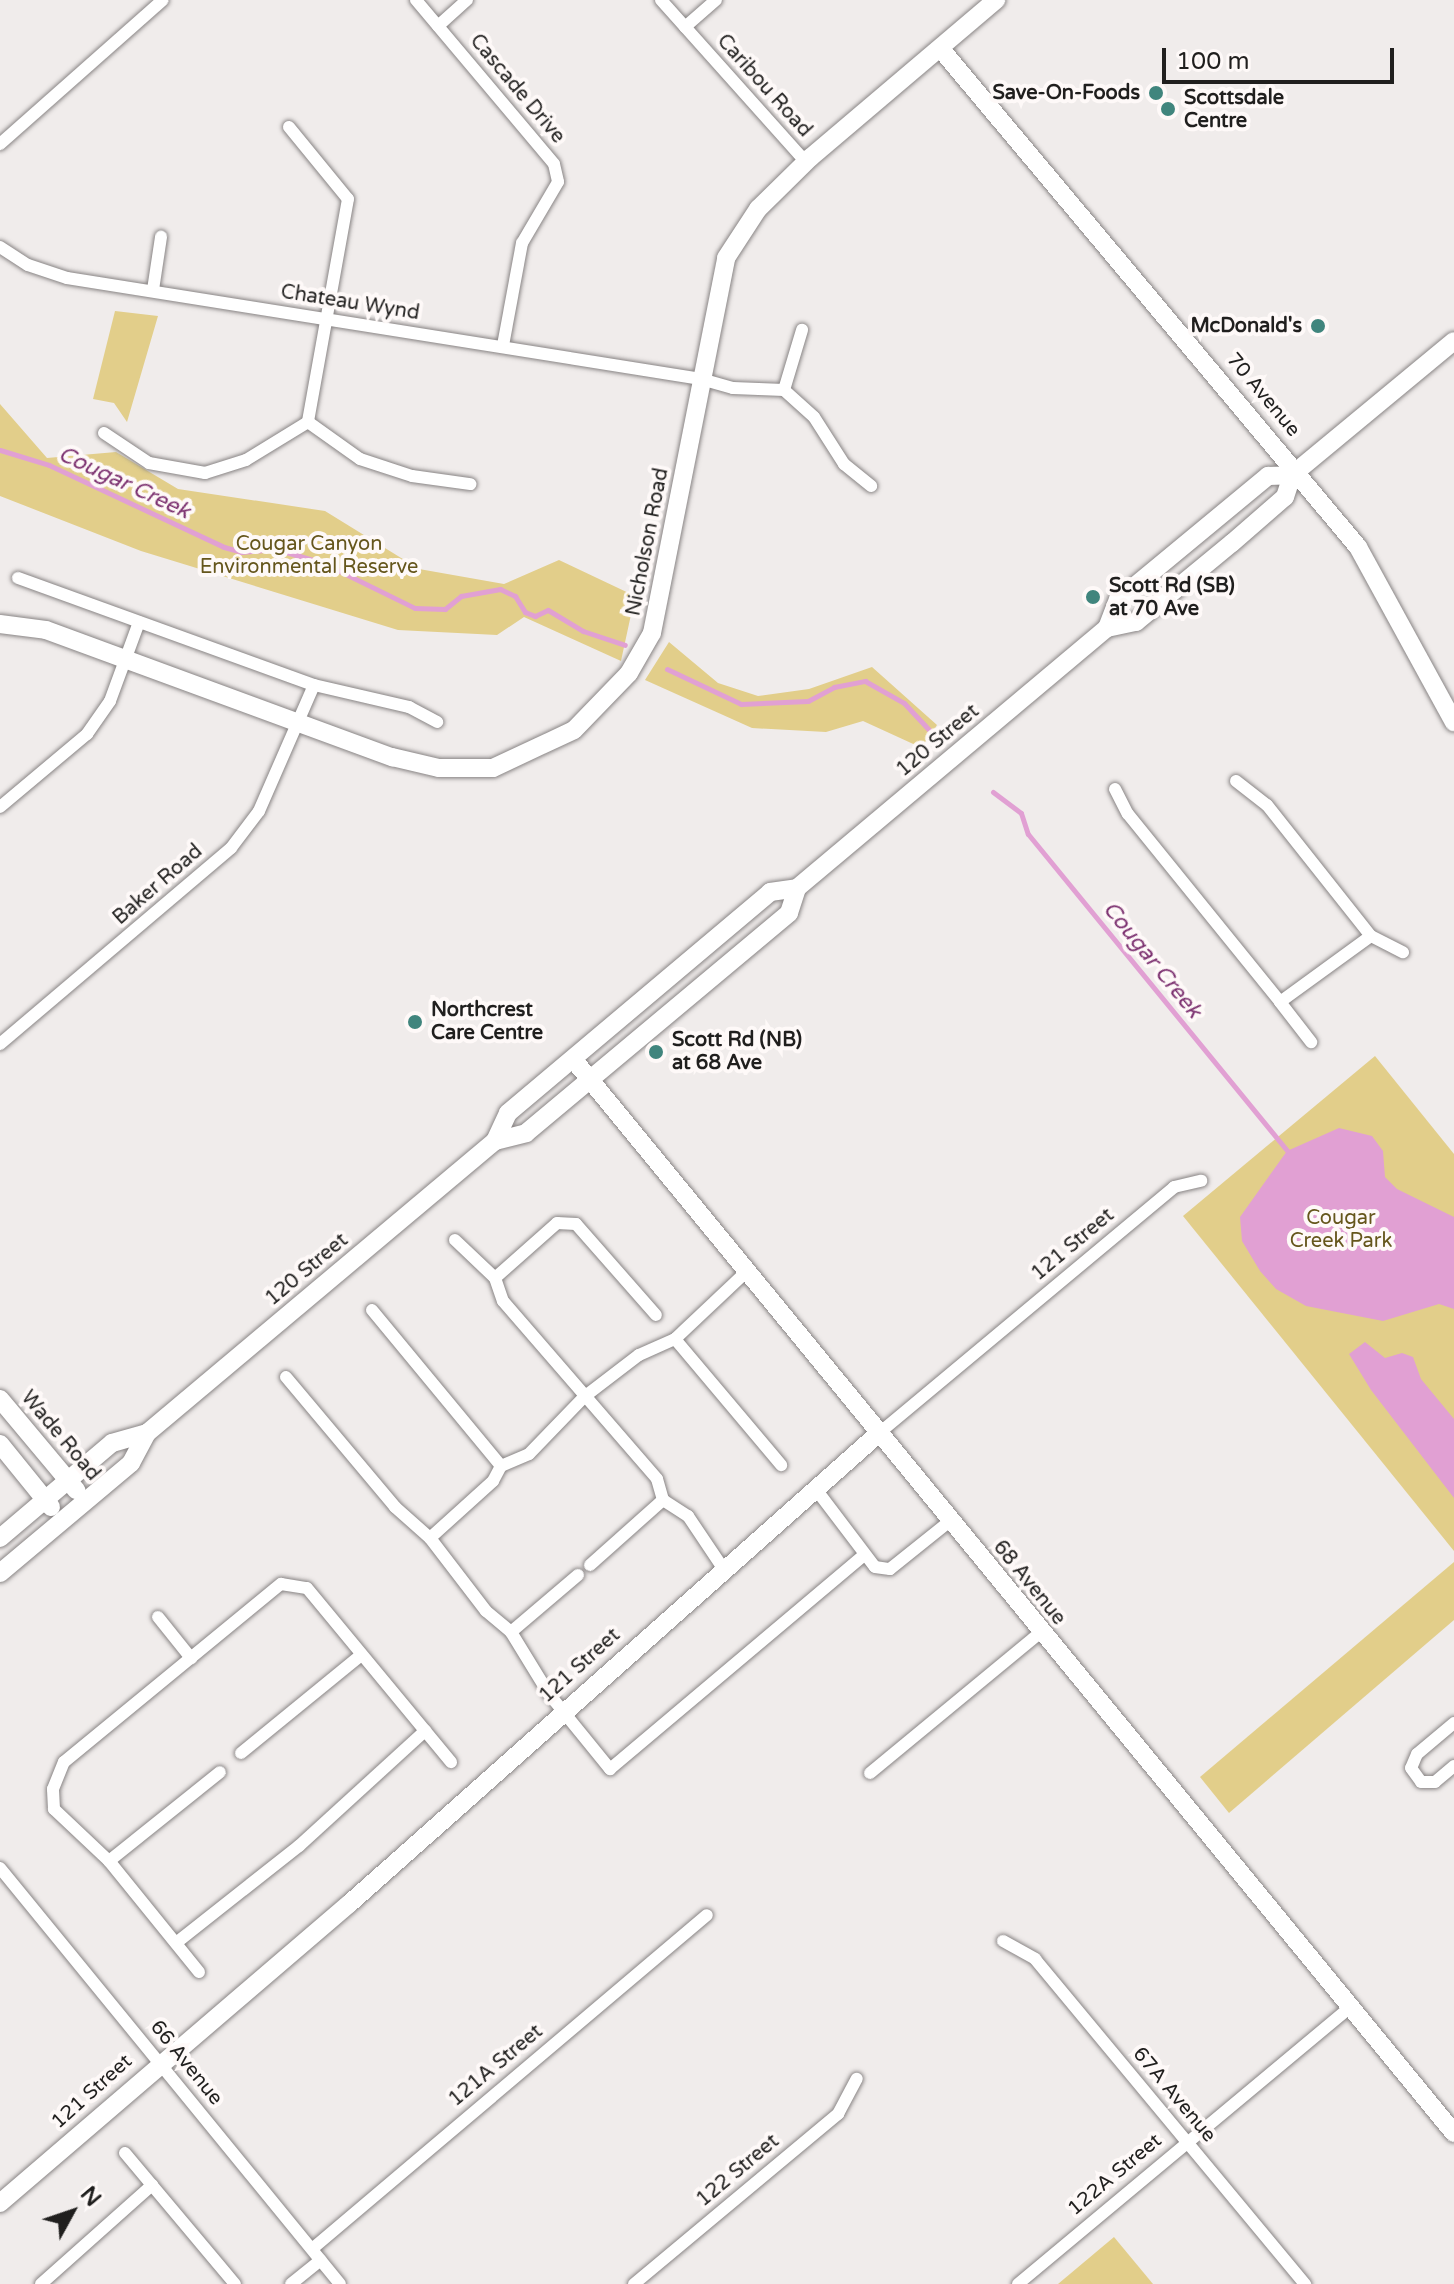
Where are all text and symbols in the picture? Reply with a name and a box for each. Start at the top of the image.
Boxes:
street label: Cascade Drive [464,30,570,148]
street label: Caribou Road [712,30,816,142]
scale bar [1166,32,1398,82]
text: 100 m [1176,47,1250,76]
place label: Save-On-Foods [992,81,1140,105]
marker: Save-On-Foods [1147,84,1165,102]
place label: Scottsdale Centre [1184,86,1284,133]
marker: Scottsdale Centre [1159,100,1177,118]
street label: Chateau Wynd [279,280,421,326]
place label: McDonald's [1190,314,1302,338]
marker: McDonald's [1309,317,1327,335]
street label: 70 Avenue [1221,348,1305,442]
water label: Cougar Creek [54,441,194,525]
street label: Nicholson Road [622,466,674,618]
park label: Cougar Canyon Environmental Reserve [200,532,418,579]
place label: Scott Rd (SB) at 70 Ave [1109,574,1235,621]
marker: Scott Rd (SB) at 70 Ave [1084,588,1102,606]
street label: 120 Street [892,700,984,782]
street label: Baker Road [109,840,207,930]
water label: Cougar Creek [1097,896,1207,1024]
place label: Northcrest Care Centre [431,998,543,1045]
marker: Northcrest Care Centre [406,1013,424,1031]
place label: Scott Rd (NB) at 68 Ave [672,1028,802,1075]
marker: Scott Rd (NB) at 68 Ave [647,1043,665,1061]
street label: 121 Street [1027,1204,1119,1286]
park label: Cougar Creek Park [1290,1207,1392,1254]
street label: 120 Street [261,1229,353,1311]
street label: Wade Road [15,1386,105,1486]
street label: 68 Avenue [988,1536,1070,1630]
street label: 121 Street [535,1624,625,1708]
street label: 66 Avenue [145,2016,227,2110]
street label: 121A Street [444,2020,548,2112]
street label: 67A Avenue [1127,2043,1221,2147]
street label: 121 Street [47,2050,137,2134]
street label: 122A Street [1063,2129,1167,2221]
street label: 122 Street [692,2130,784,2212]
north arrow [32,2172,112,2252]
text: N [75,2181,106,2212]

